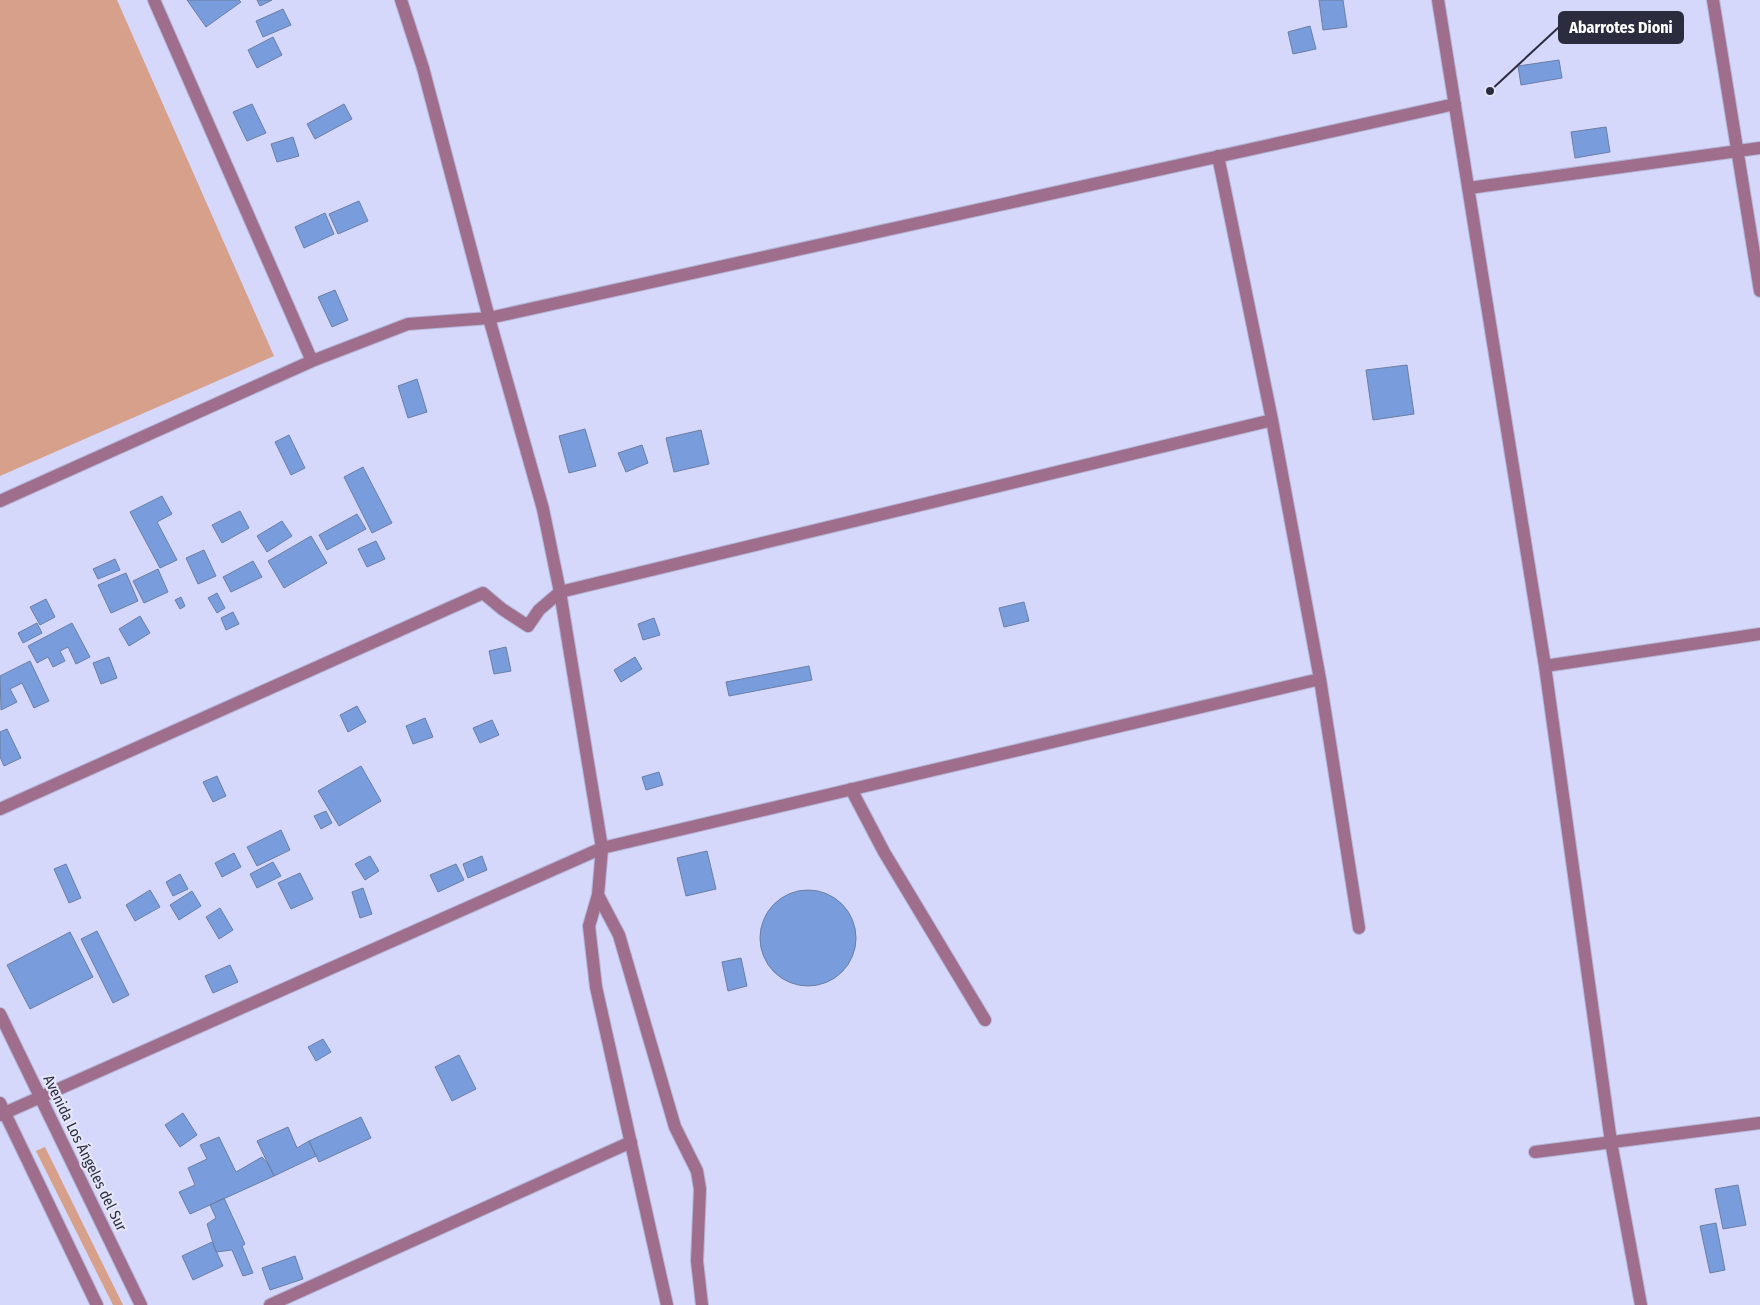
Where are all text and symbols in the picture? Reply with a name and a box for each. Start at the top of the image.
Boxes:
callout: Abarrotes Dioni [1559,12,1683,43]
text: Abarrotes Dioni [1568,18,1673,37]
street label: Avenida Los Ángeles del Sur [39,1072,131,1235]

